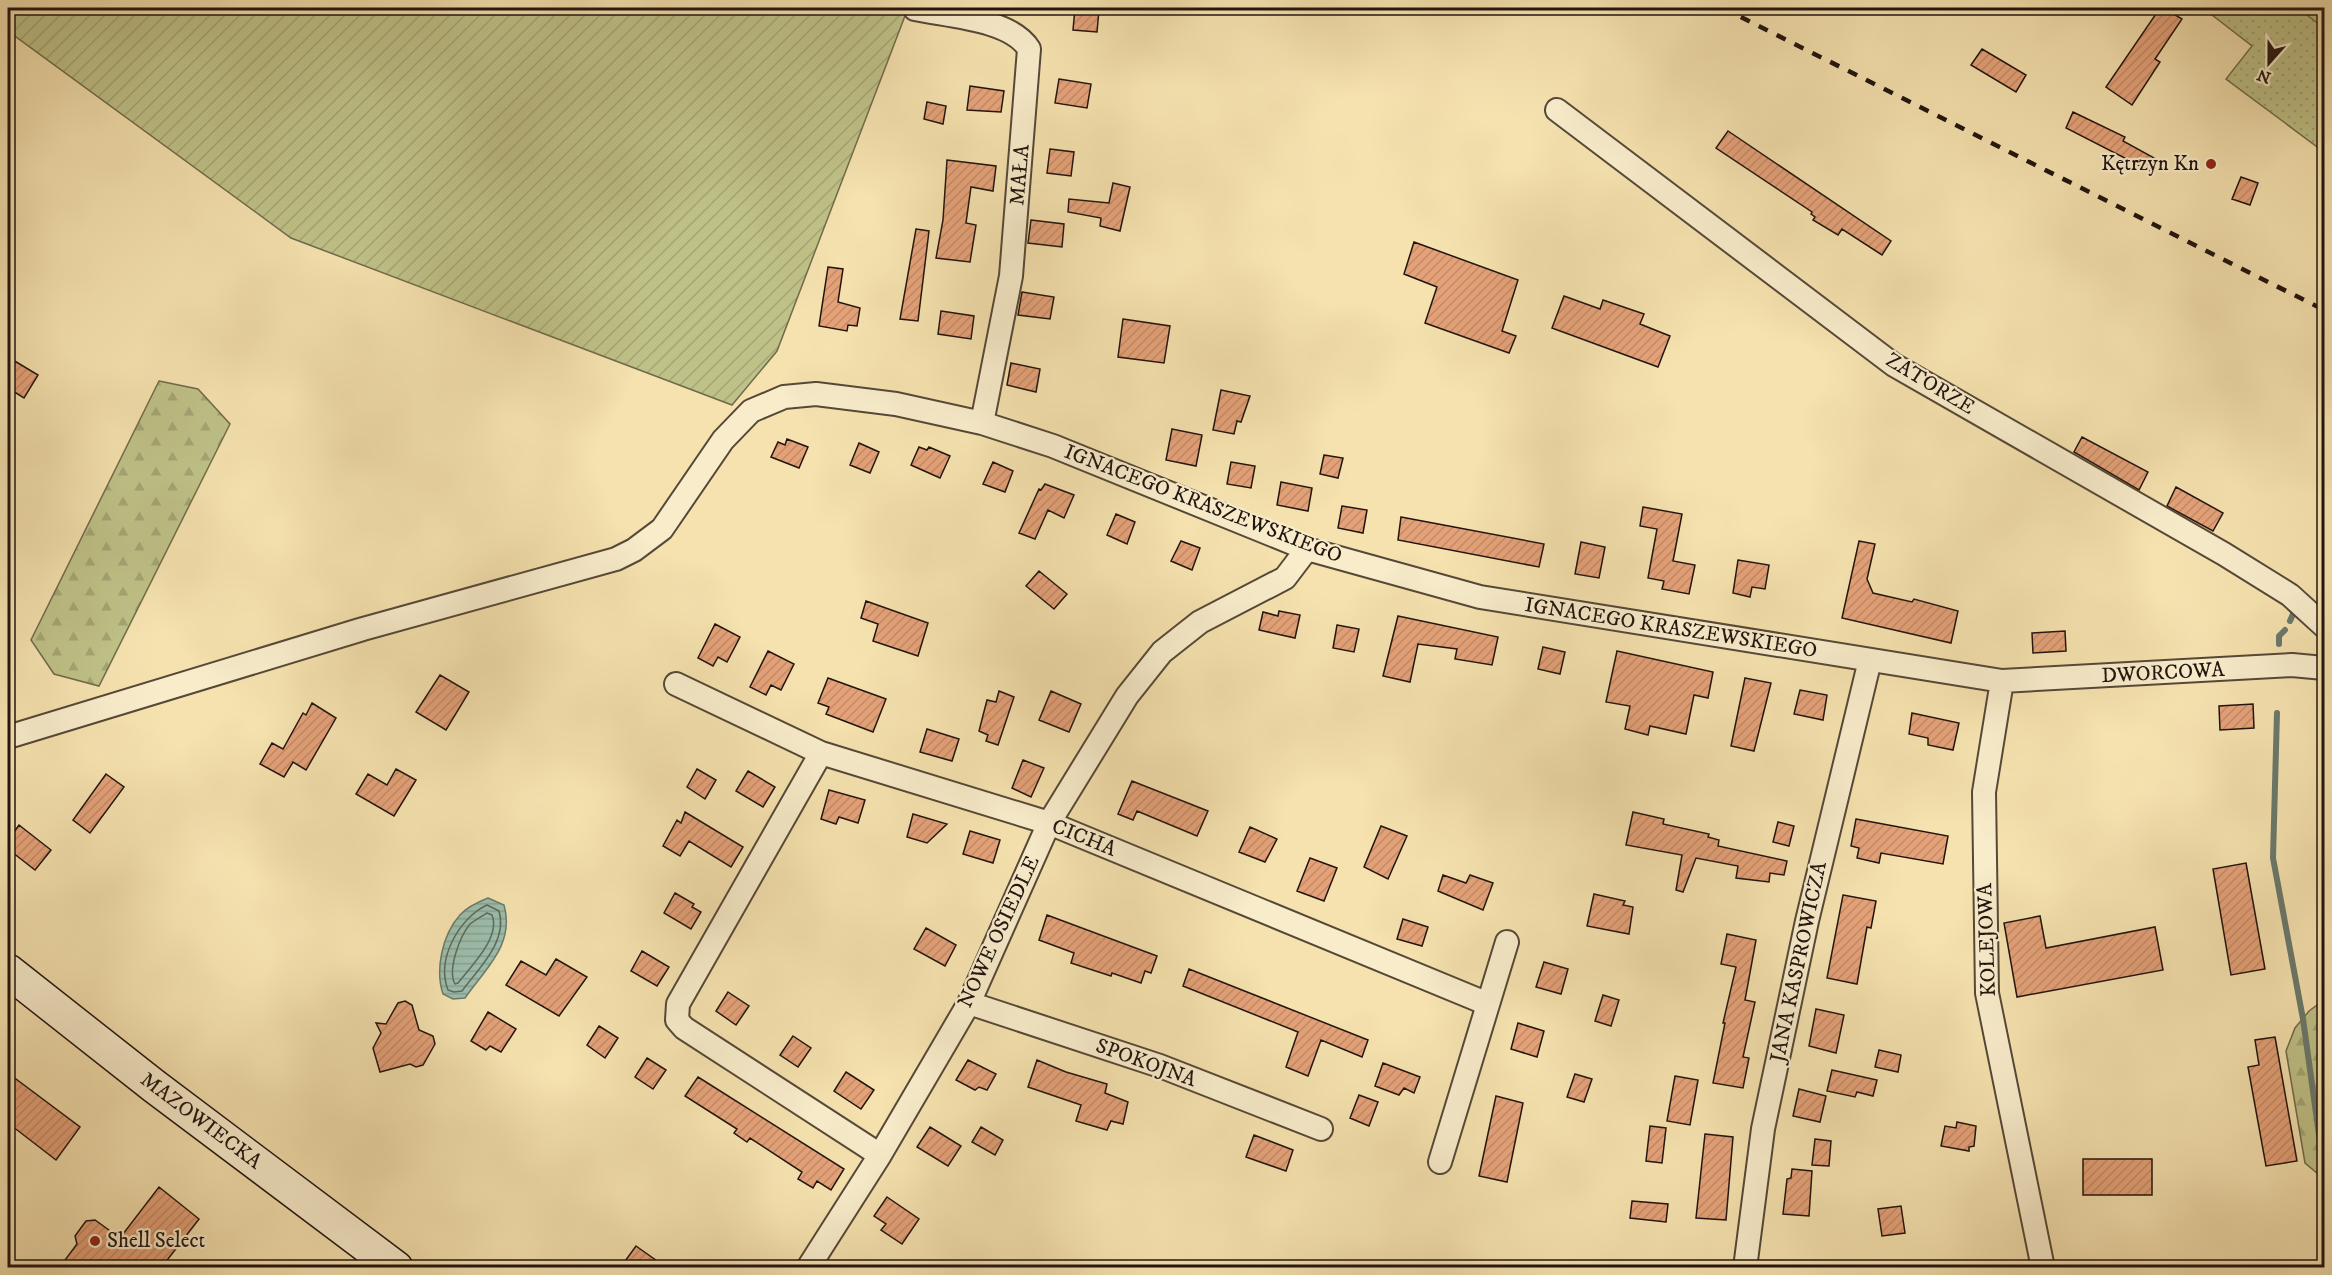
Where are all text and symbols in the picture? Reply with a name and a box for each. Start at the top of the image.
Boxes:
north arrow [2239,33,2299,93]
text: N [2254,64,2274,88]
street label: MAŁA [1004,143,1036,207]
place label: Kętrzyn Kn [2101,151,2199,177]
marker: Kętrzyn Kn [2204,157,2218,171]
street label: ZATORZE [1881,347,1979,421]
street label: IGNACEGO KRASZEWSKIEGO [1060,439,1346,569]
street label: IGNACEGO KRASZEWSKIEGO [1523,592,1819,664]
street label: DWORCOWA [2101,657,2226,689]
street label: CICHA [1048,813,1121,863]
street label: NOWE OSIEDLE [952,852,1046,1012]
street label: JANA KASPROWICZA [1765,859,1833,1067]
street label: KOLEJOWA [1972,882,2002,997]
street label: SPOKOJNA [1092,1033,1201,1093]
street label: MAZOWIECKA [135,1067,267,1176]
place label: Shell Select [107,1228,205,1254]
marker: Shell Select [88,1234,102,1248]

